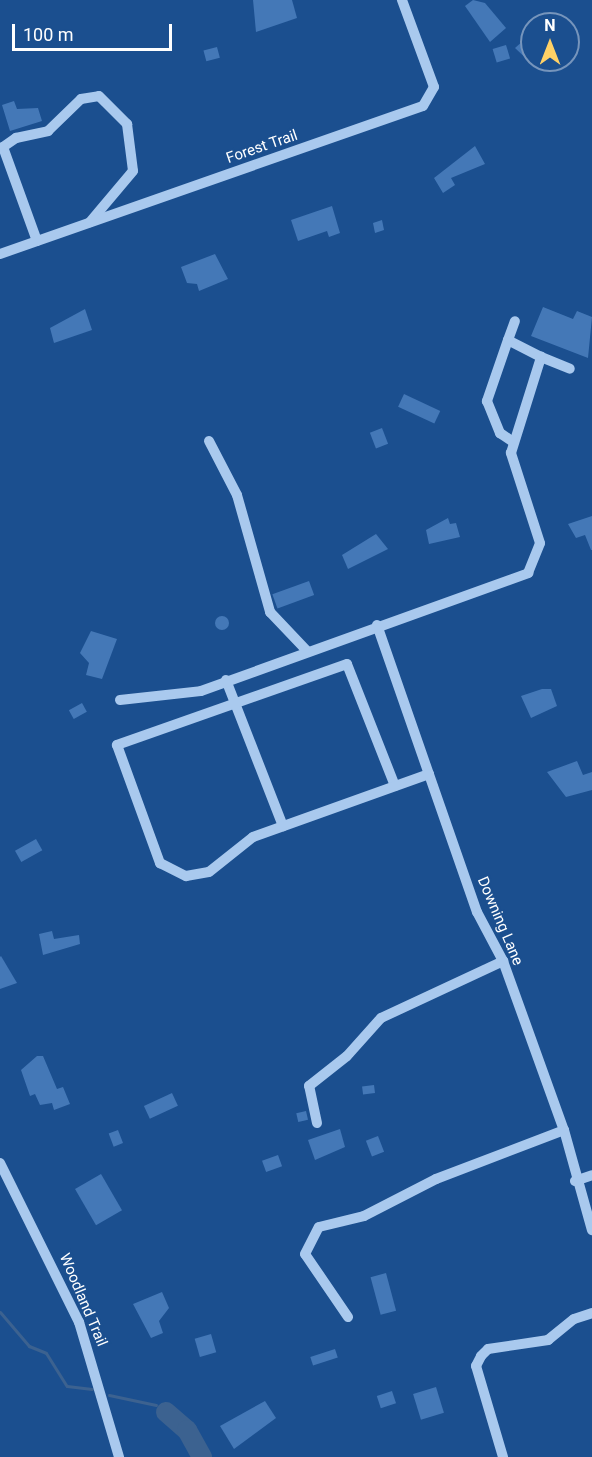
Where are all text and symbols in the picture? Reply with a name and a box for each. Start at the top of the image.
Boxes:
scale bar [15,12,176,50]
north arrow [520,12,580,72]
text: N [544,16,556,35]
text: 100 m [23,24,74,45]
street label: Forest Trail [224,126,300,168]
street label: Downing Lane [473,874,527,968]
street label: Woodland Trail [55,1251,111,1349]

